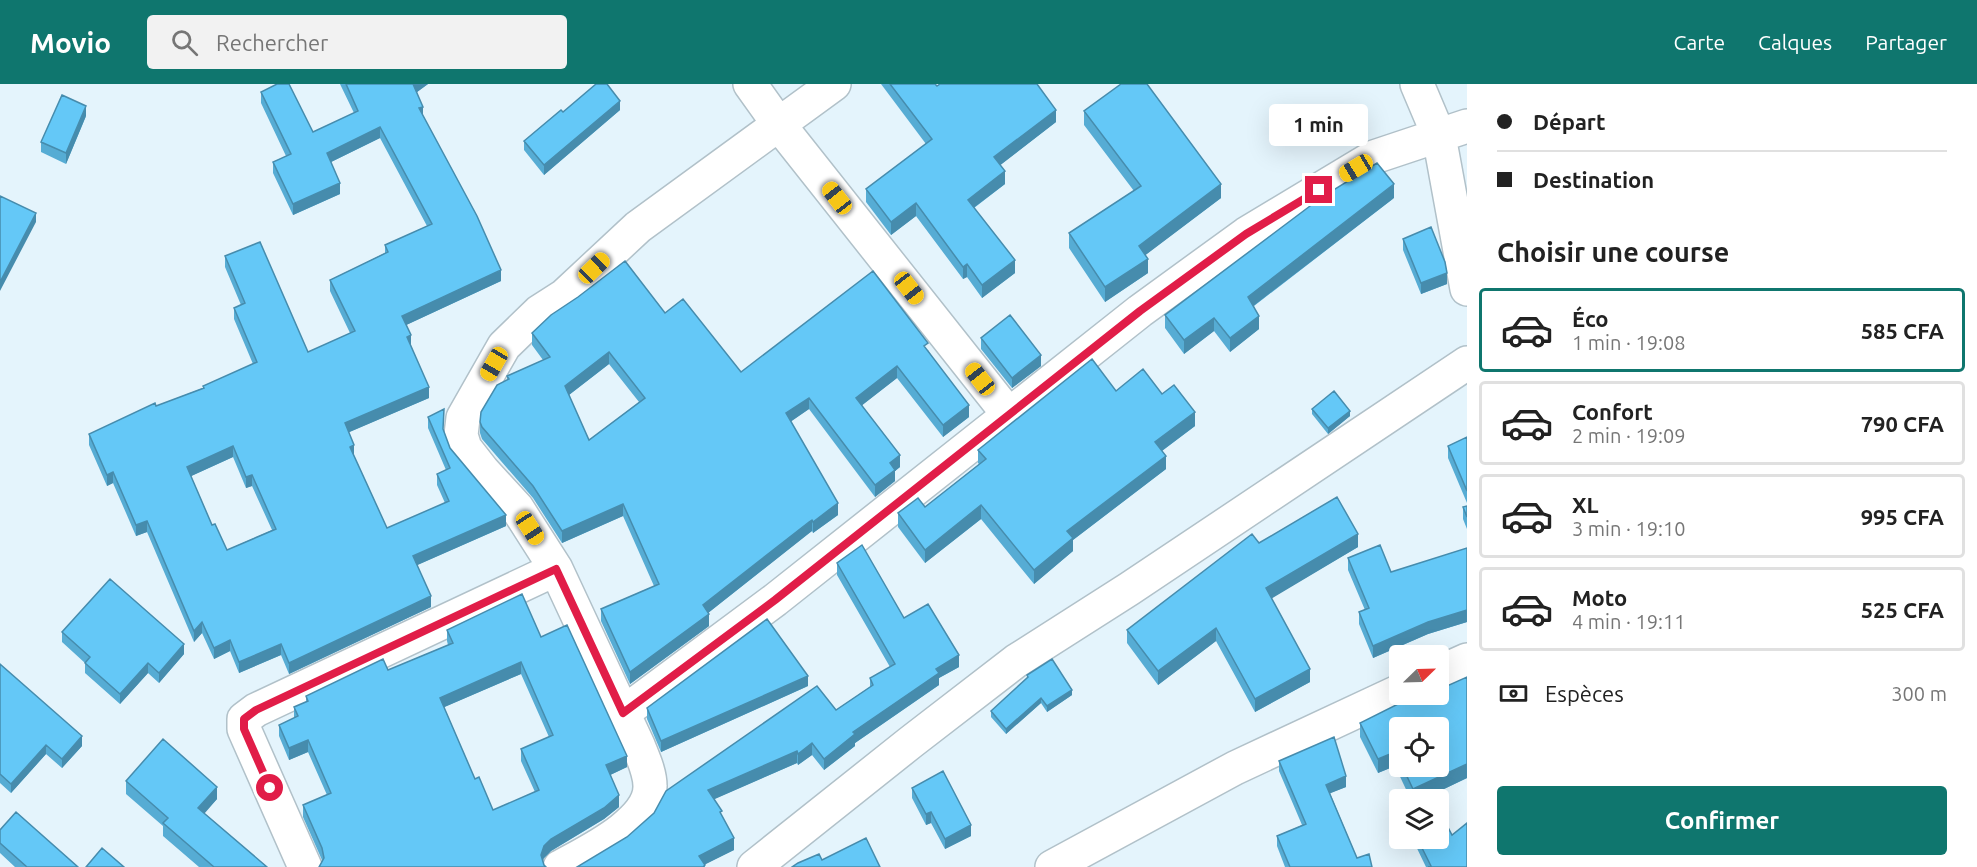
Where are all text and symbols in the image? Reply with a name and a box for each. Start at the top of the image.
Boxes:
search box [147,15,567,69]
icon: search [168,26,201,59]
text: Movio [30,27,111,58]
text: Rechercher [216,30,328,55]
text: Carte [1674,30,1725,54]
text: Calques [1758,30,1832,54]
text: Partager [1865,30,1947,54]
callout: 1 min [1270,103,1368,145]
text: Départ [1533,109,1605,134]
text: 1 min [1293,113,1344,136]
car [1336,151,1376,185]
text: Destination [1533,167,1654,192]
route end [1305,176,1332,203]
car [819,178,855,218]
text: Choisir une course [1497,237,1729,267]
car [575,249,613,287]
car [891,268,927,308]
icon: car [1500,303,1554,357]
text: Éco [1572,306,1609,331]
text: 585 CFA [1861,318,1944,343]
text: 1 min · 19:08 [1572,331,1686,354]
car [477,344,511,384]
car [962,359,998,399]
icon: car [1500,396,1554,450]
text: Confort [1572,399,1653,424]
text: 790 CFA [1861,411,1944,436]
text: 2 min · 19:09 [1572,424,1686,447]
icon: car [1500,489,1554,543]
text: XL [1572,492,1599,517]
text: 995 CFA [1861,504,1944,529]
car [513,508,547,548]
text: 3 min · 19:10 [1572,517,1686,540]
icon: car [1500,582,1554,636]
text: Moto [1572,585,1627,610]
text: 525 CFA [1861,597,1944,622]
text: 4 min · 19:11 [1572,610,1686,633]
north arrow [1389,645,1449,705]
map controls [1389,645,1449,849]
icon: cash [1497,677,1530,710]
text: Espèces [1545,681,1624,706]
text: 300 m [1891,682,1947,705]
button: locate [1389,717,1449,777]
route start [256,774,283,801]
button: Confirmer [1497,786,1947,855]
button: layers [1389,789,1449,849]

